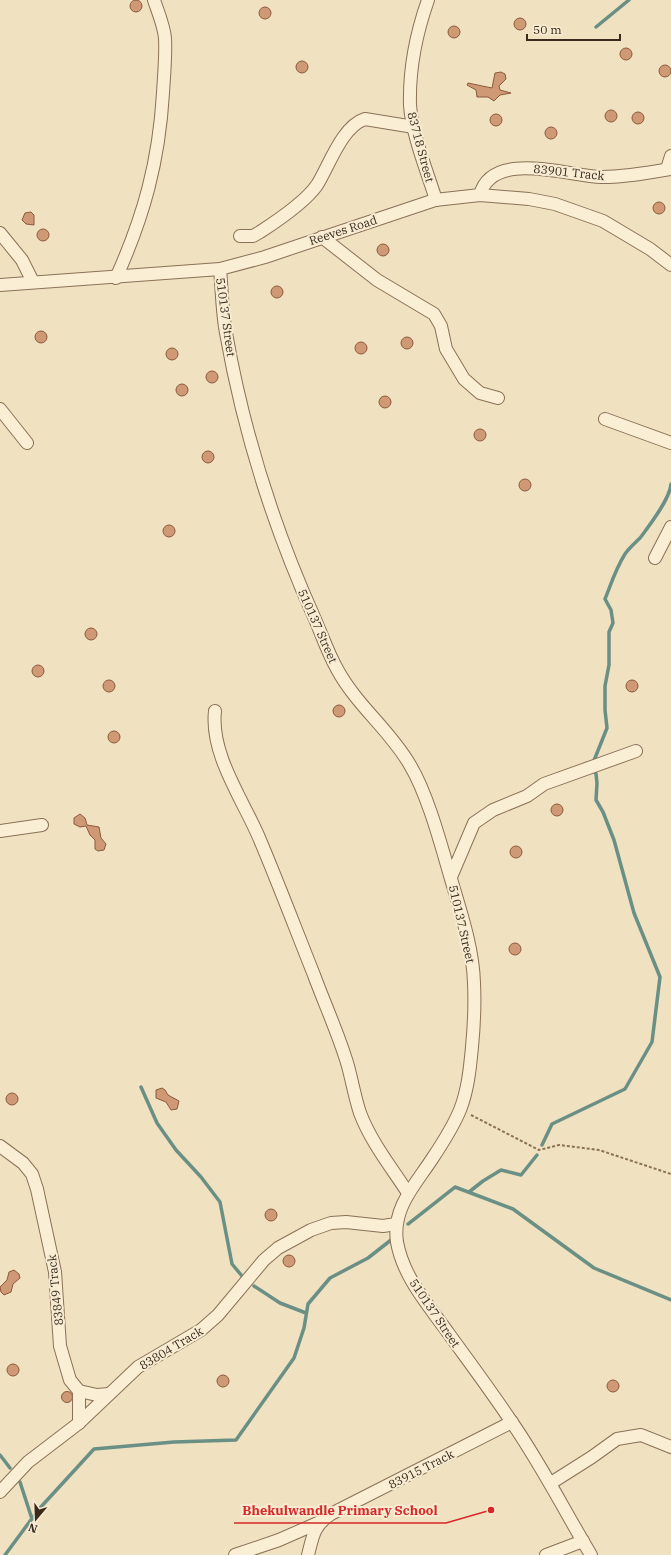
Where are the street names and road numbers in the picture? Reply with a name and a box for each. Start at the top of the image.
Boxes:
street label: 83718 Street [404,110,438,184]
street label: 83901 Track [533,161,605,183]
street label: Reeves Road [307,212,379,248]
street label: 510137 Street [213,276,239,358]
street label: 510137 Street [295,587,341,665]
street label: 510137 Street [446,883,478,965]
street label: 83849 Track [44,1254,66,1326]
street label: 510137 Street [406,1276,464,1350]
street label: 83804 Track [136,1323,206,1373]
street label: 83915 Track [386,1446,456,1492]

